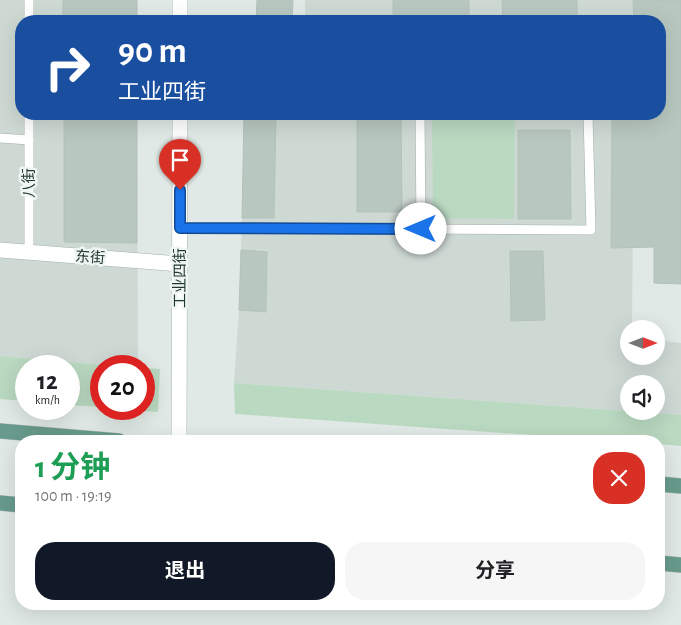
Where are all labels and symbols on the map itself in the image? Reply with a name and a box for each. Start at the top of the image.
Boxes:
pin [159,139,201,190]
street label: 八街 [21,168,37,198]
position arrow [394,202,446,254]
street label: 东街 [74,248,106,266]
street label: 工业四街 [172,248,188,308]
north arrow [620,320,665,365]
speed limit sign: 20 [90,355,155,420]

